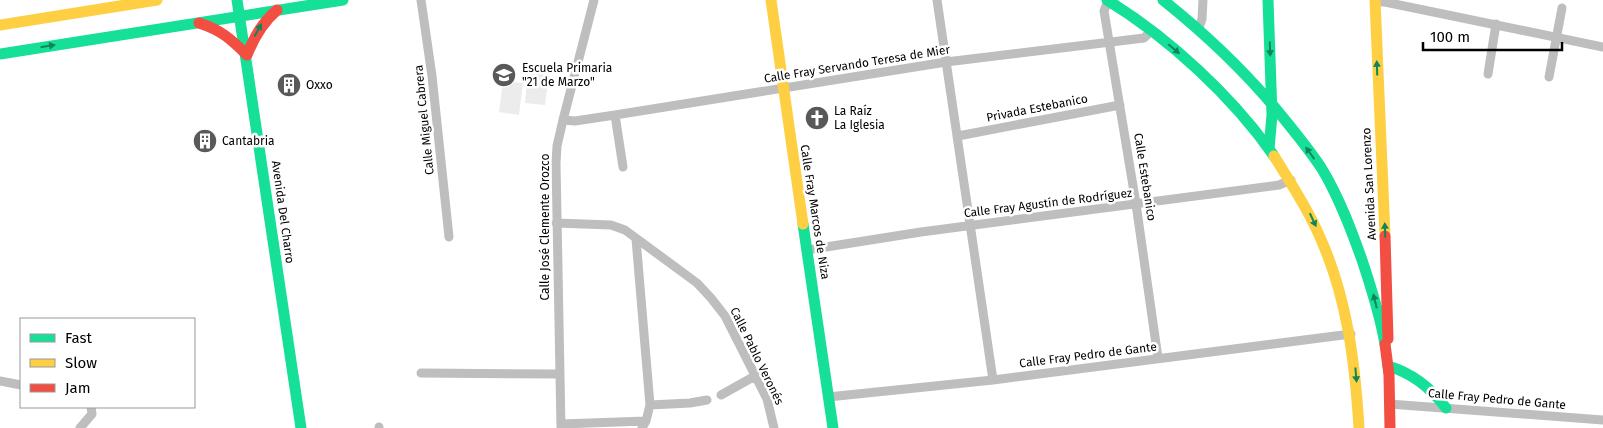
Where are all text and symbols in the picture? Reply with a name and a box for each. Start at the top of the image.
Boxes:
scale bar [1423,20,1562,52]
one-way arrow [254,22,262,37]
text: 100 m [1430,28,1470,46]
one-way arrow [1266,41,1274,57]
one-way arrow [41,42,57,50]
street label: Calle Fray Servando Teresa de Mier [763,42,951,86]
one-way arrow [1168,44,1181,55]
one-way arrow [1372,59,1380,75]
place label: Escuela Primaria "21 de Marzo" [522,61,612,89]
school or university icon: Escuela Primaria "21 de Marzo" [491,62,517,88]
street label: Calle Miguel Cabrera [411,64,437,176]
building icon: Oxxo [276,72,302,98]
place label: Oxxo [306,78,333,92]
street label: Privada Estebanico [985,91,1089,125]
place label: La Raíz La Iglesia [834,104,885,132]
church icon: La Raíz La Iglesia [804,105,830,131]
street label: Avenida San Lorenzo [1359,127,1379,241]
building icon: Cantabria [192,128,218,154]
street label: Calle Estebanico [1131,132,1159,222]
place label: Cantabria [222,134,275,148]
street label: Calle Fray Marcos de Niza [797,144,833,280]
one-way arrow [1305,146,1315,160]
street label: Calle José Clemente Orozco [538,153,552,301]
street label: Avenida Del Charro [269,160,297,264]
street label: Calle Fray Agustín de Rodríguez [963,186,1133,220]
one-way arrow [1309,213,1317,227]
one-way arrow [1381,222,1389,238]
one-way arrow [1371,294,1379,309]
street label: Calle Pablo Veronés [727,305,787,407]
legend [20,318,195,408]
text: Fast [65,329,92,347]
street label: Calle Fray Pedro de Gante [1018,340,1158,370]
text: Slow [65,354,97,372]
one-way arrow [1352,368,1360,384]
text: Jam [65,379,91,397]
street label: Calle Fray Pedro de Gante [1427,386,1567,412]

